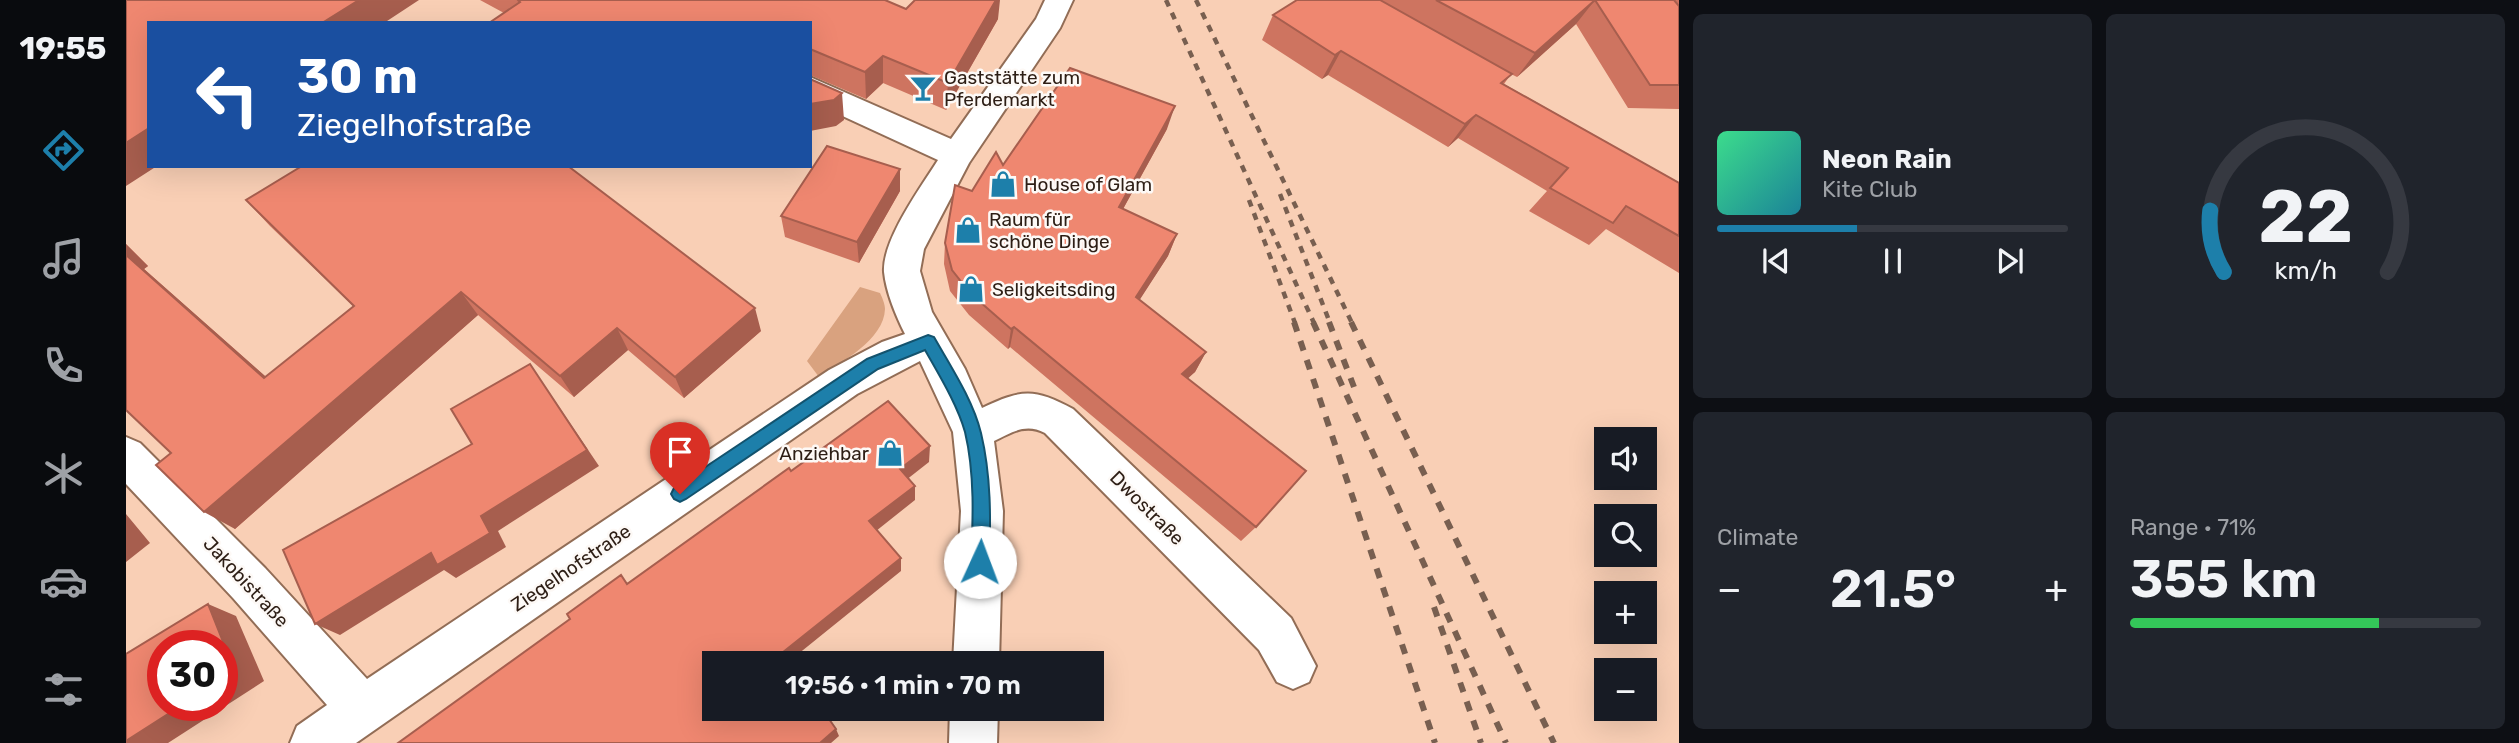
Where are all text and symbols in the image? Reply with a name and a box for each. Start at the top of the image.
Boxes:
text: 19:55 [19,29,107,67]
text: 30 m [297,47,418,105]
icon: left [182,49,273,140]
place label: Gaststätte zum Pferdemarkt [944,66,1080,111]
bar icon: Gaststätte zum Pferdemarkt [908,73,938,103]
text: Ziegelhofstraße [297,106,532,144]
icon: directions [39,126,88,175]
text: Neon Rain [1822,144,1952,175]
shop icon: House of Glam [988,169,1018,199]
place label: House of Glam [1024,173,1152,196]
text: 22 [2258,174,2353,260]
text: Kite Club [1822,175,1917,203]
place label: Raum für schöne Dinge [989,208,1110,253]
shop icon: Raum für schöne Dinge [953,215,983,245]
icon: music [39,234,88,283]
icon: previous [1757,242,1795,280]
icon: pause [1874,242,1912,280]
icon: next [1991,242,2029,280]
text: km/h [2274,256,2337,285]
shop icon: Seligkeitsding [956,274,986,304]
place label: Seligkeitsding [992,278,1115,301]
icon: phone [39,341,88,390]
pin [650,422,710,494]
map controls [1594,427,1657,721]
button: sound [1594,427,1657,490]
icon: arrive [661,433,699,471]
shop icon: Anziehbar [875,438,905,468]
place label: Anziehbar [779,442,870,465]
icon: climate [39,449,88,498]
street label: Dwostraße [1105,466,1189,550]
button: search [1594,504,1657,567]
text: Range · 71% [2130,513,2256,541]
street label: Ziegelhofstraße [507,519,635,617]
text: Climate [1717,523,1798,551]
position arrow [943,525,1017,599]
street label: Jakobistraße [198,532,294,632]
text: 355 km [2130,548,2317,610]
icon: car [39,557,88,606]
text: 21.5° [1830,558,1956,620]
text: − [1717,566,1742,612]
text: + [2044,566,2068,612]
button: + [1594,581,1657,644]
speed limit sign: 30 [147,630,238,721]
button: − [1594,658,1657,721]
icon: filters [39,665,88,714]
text: 19:56 · 1 min · 70 m [785,670,1021,701]

